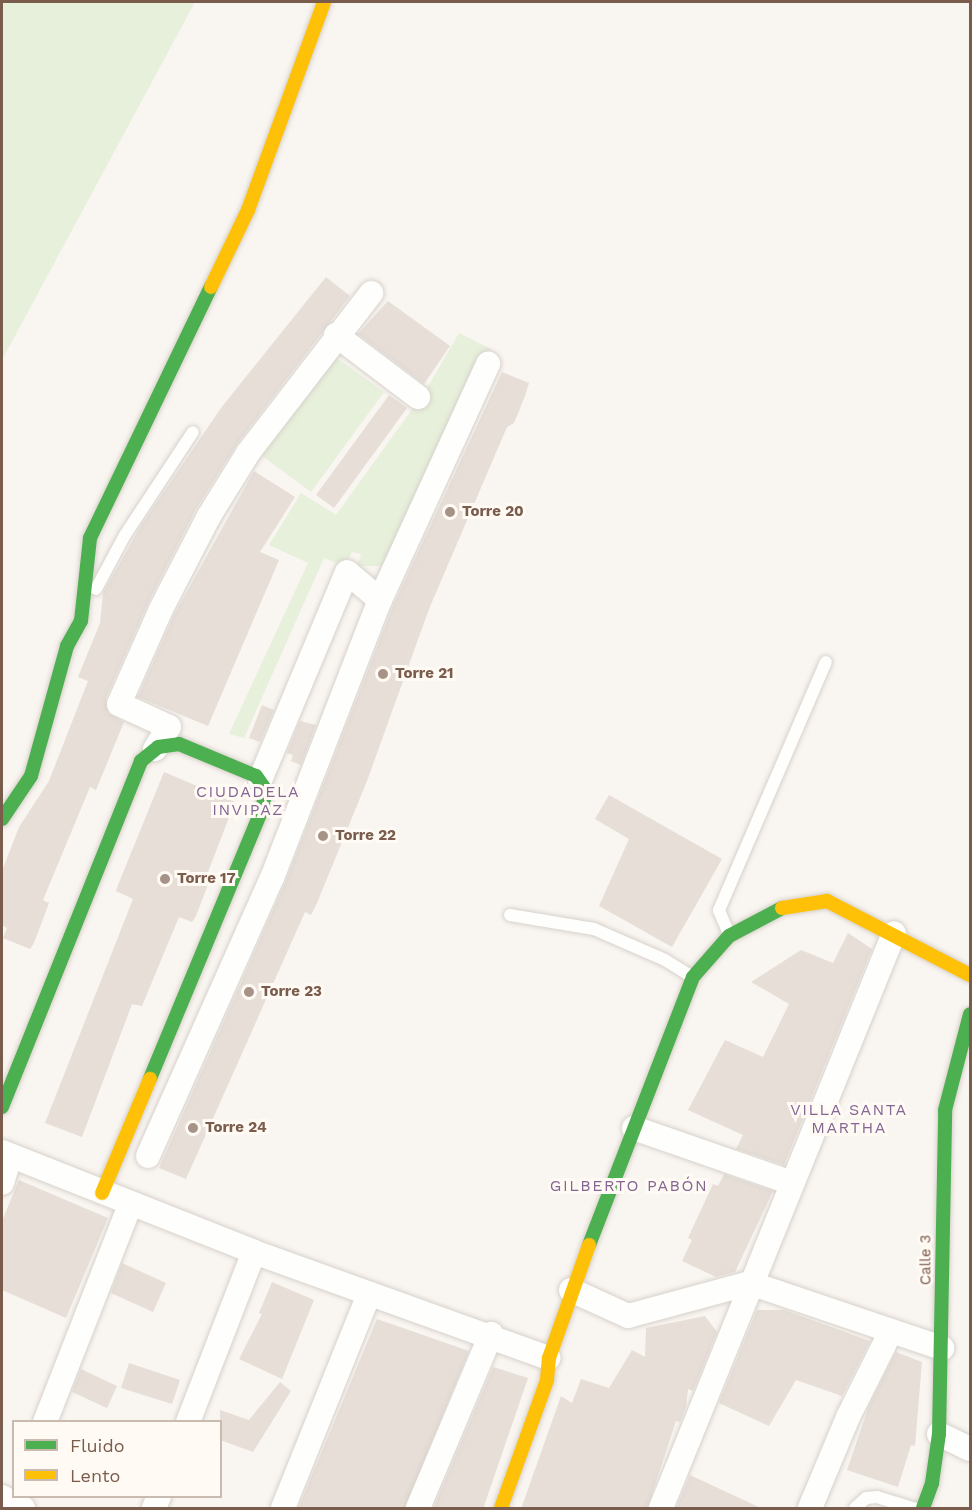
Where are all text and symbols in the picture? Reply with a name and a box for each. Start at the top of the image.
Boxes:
place label: Torre 20 [462,503,524,521]
marker: Torre 20 [443,505,457,519]
place label: Torre 21 [395,665,454,683]
marker: Torre 21 [376,667,390,681]
district label: CIUDADELA INVIPAZ [196,782,300,820]
place label: Torre 22 [335,827,396,845]
marker: Torre 22 [316,829,330,843]
place label: Torre 17 [177,870,236,888]
marker: Torre 17 [158,872,172,886]
place label: Torre 23 [261,983,322,1001]
marker: Torre 23 [242,985,256,999]
district label: VILLA SANTA MARTHA [790,1100,908,1138]
place label: Torre 24 [205,1119,267,1137]
marker: Torre 24 [186,1121,200,1135]
district label: GILBERTO PABÓN [550,1176,708,1196]
street label: Calle 3 [917,1235,935,1285]
legend [12,1420,222,1498]
text: Fluido [70,1435,124,1456]
text: Lento [70,1465,120,1486]

